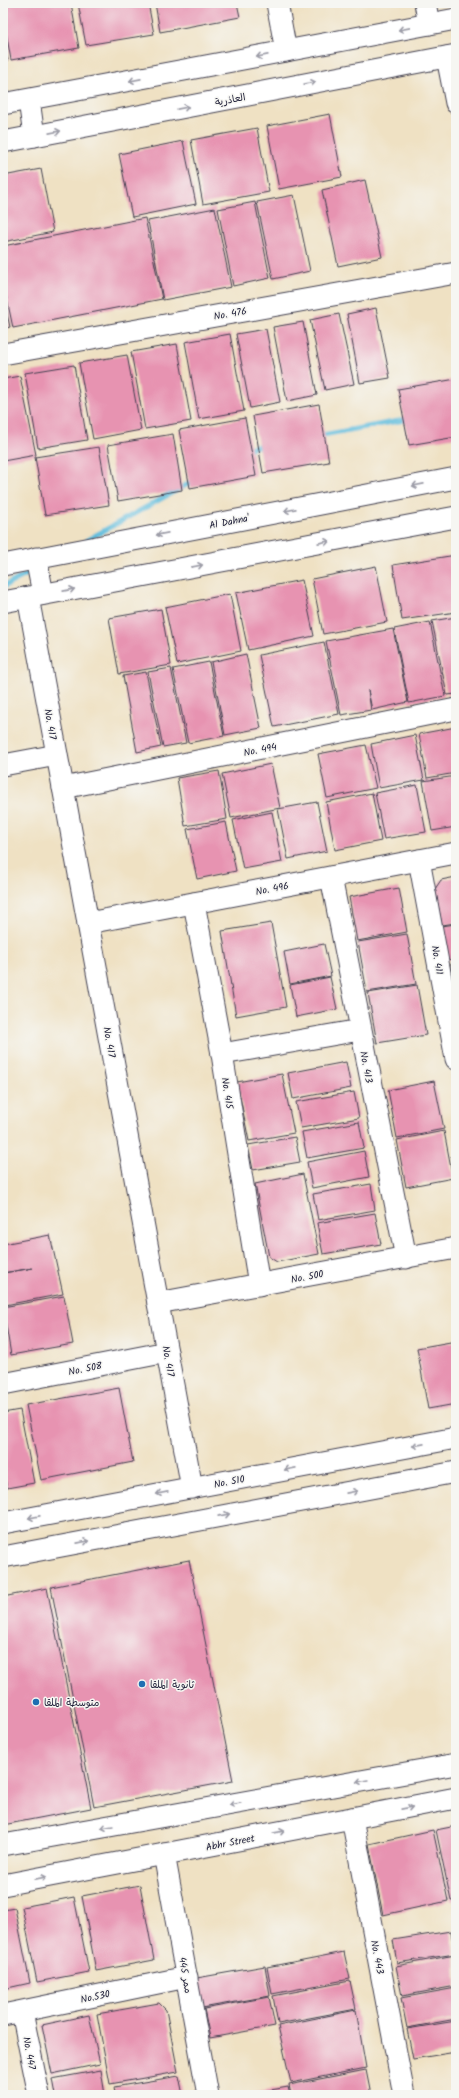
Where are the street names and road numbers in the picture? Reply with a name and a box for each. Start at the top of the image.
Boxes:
street label: العاذرية [214,89,247,111]
street label: No. 476 [212,303,248,325]
street label: Al Dahna' [208,510,251,534]
street label: No. 417 [39,708,61,741]
street label: No. 494 [242,739,279,761]
street label: No. 496 [254,878,290,900]
street label: No. 411 [427,944,447,976]
street label: No. 417 [98,1026,120,1059]
street label: No. 413 [355,1050,377,1085]
street label: No. 415 [217,1076,237,1111]
street label: No. 500 [289,1266,325,1288]
street label: No. 417 [157,1345,179,1378]
street label: No. 508 [67,1358,104,1380]
street label: No. 510 [212,1471,246,1493]
street label: Abhr Street [204,1830,256,1856]
street label: No. 443 [366,1939,388,1976]
street label: ممر 445 [174,1956,196,1995]
street label: No.530 [79,1986,111,2008]
street label: No. 447 [18,2035,40,2071]

